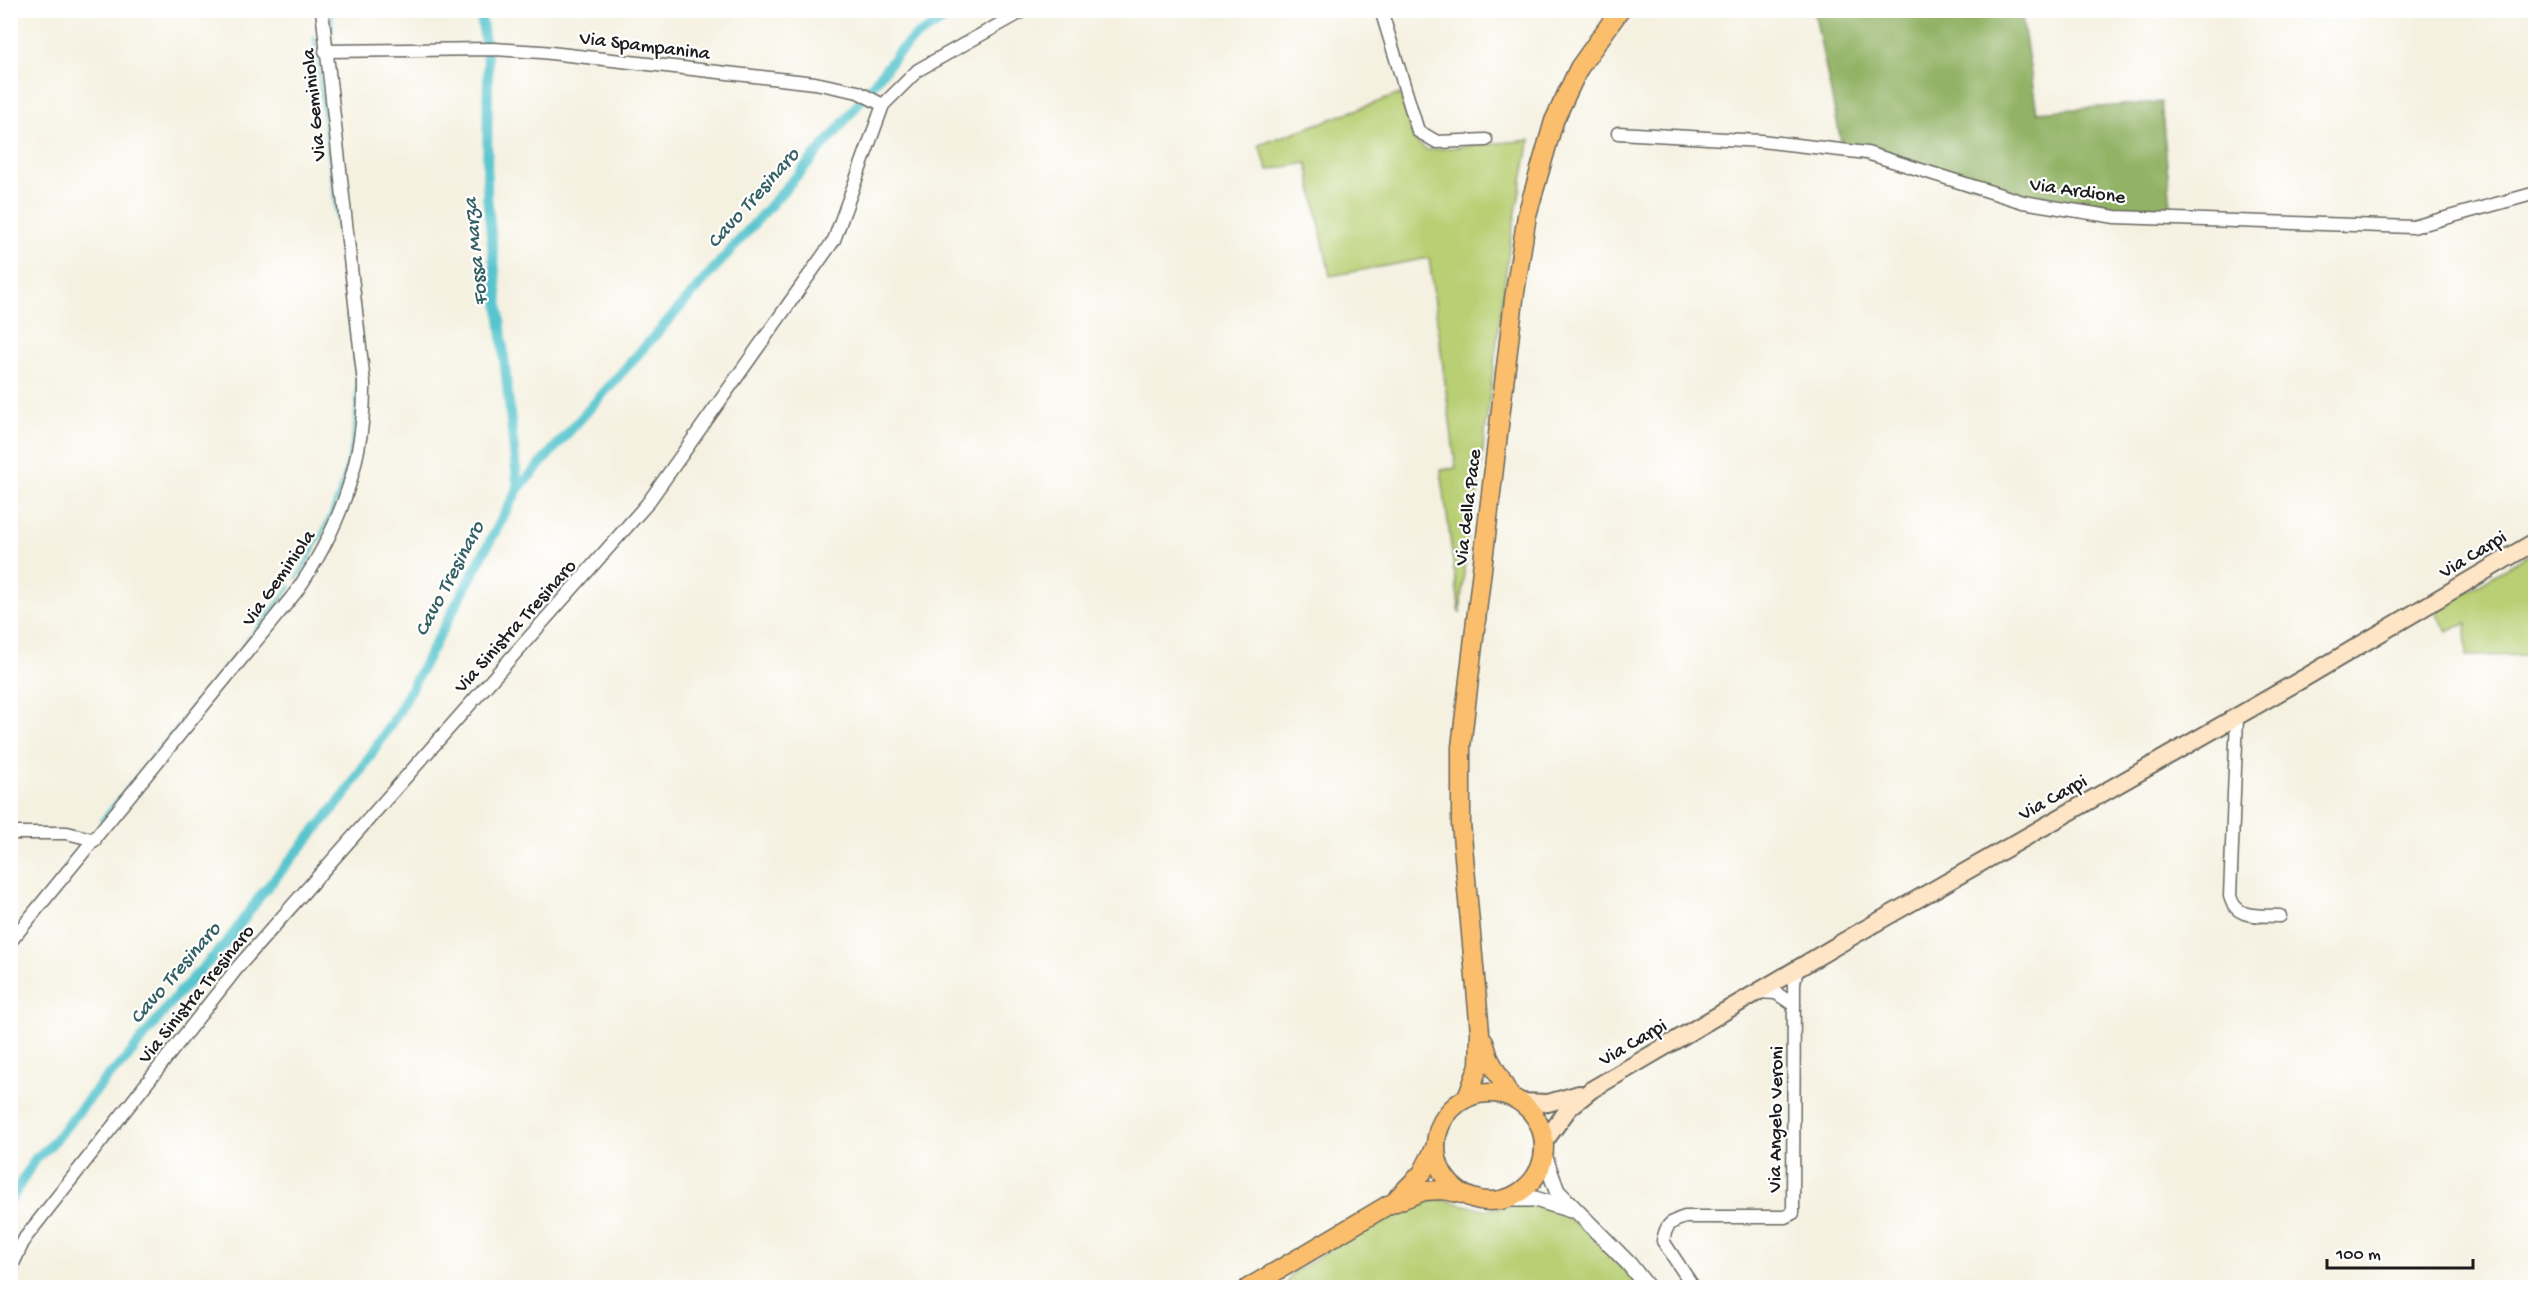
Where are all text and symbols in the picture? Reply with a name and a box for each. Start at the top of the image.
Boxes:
street label: Via Spampanina [577,28,712,67]
street label: Via Geminiola [298,47,333,163]
water label: Cavo Tresinaro [703,143,807,255]
street label: Via Ardione [2027,174,2128,211]
water label: Fossa Marza [459,195,496,307]
street label: Via della Pace [1451,447,1488,568]
water label: Cavo Tresinaro [410,517,492,641]
street label: Via Geminiola [238,526,322,633]
street label: Via Carpi [2435,527,2512,586]
street label: Via Sinistra Tresinaro [450,556,583,700]
street label: Via Carpi [2015,771,2092,828]
water label: Cavo Tresinaro [126,917,228,1030]
street label: Via Sinistra Tresinaro [134,921,261,1070]
street label: Via Carpi [1595,1015,1672,1073]
street label: Via Angelo Veroni [1765,1046,1790,1194]
scale bar [2327,1232,2472,1270]
text: 100 m [2335,1245,2381,1266]

